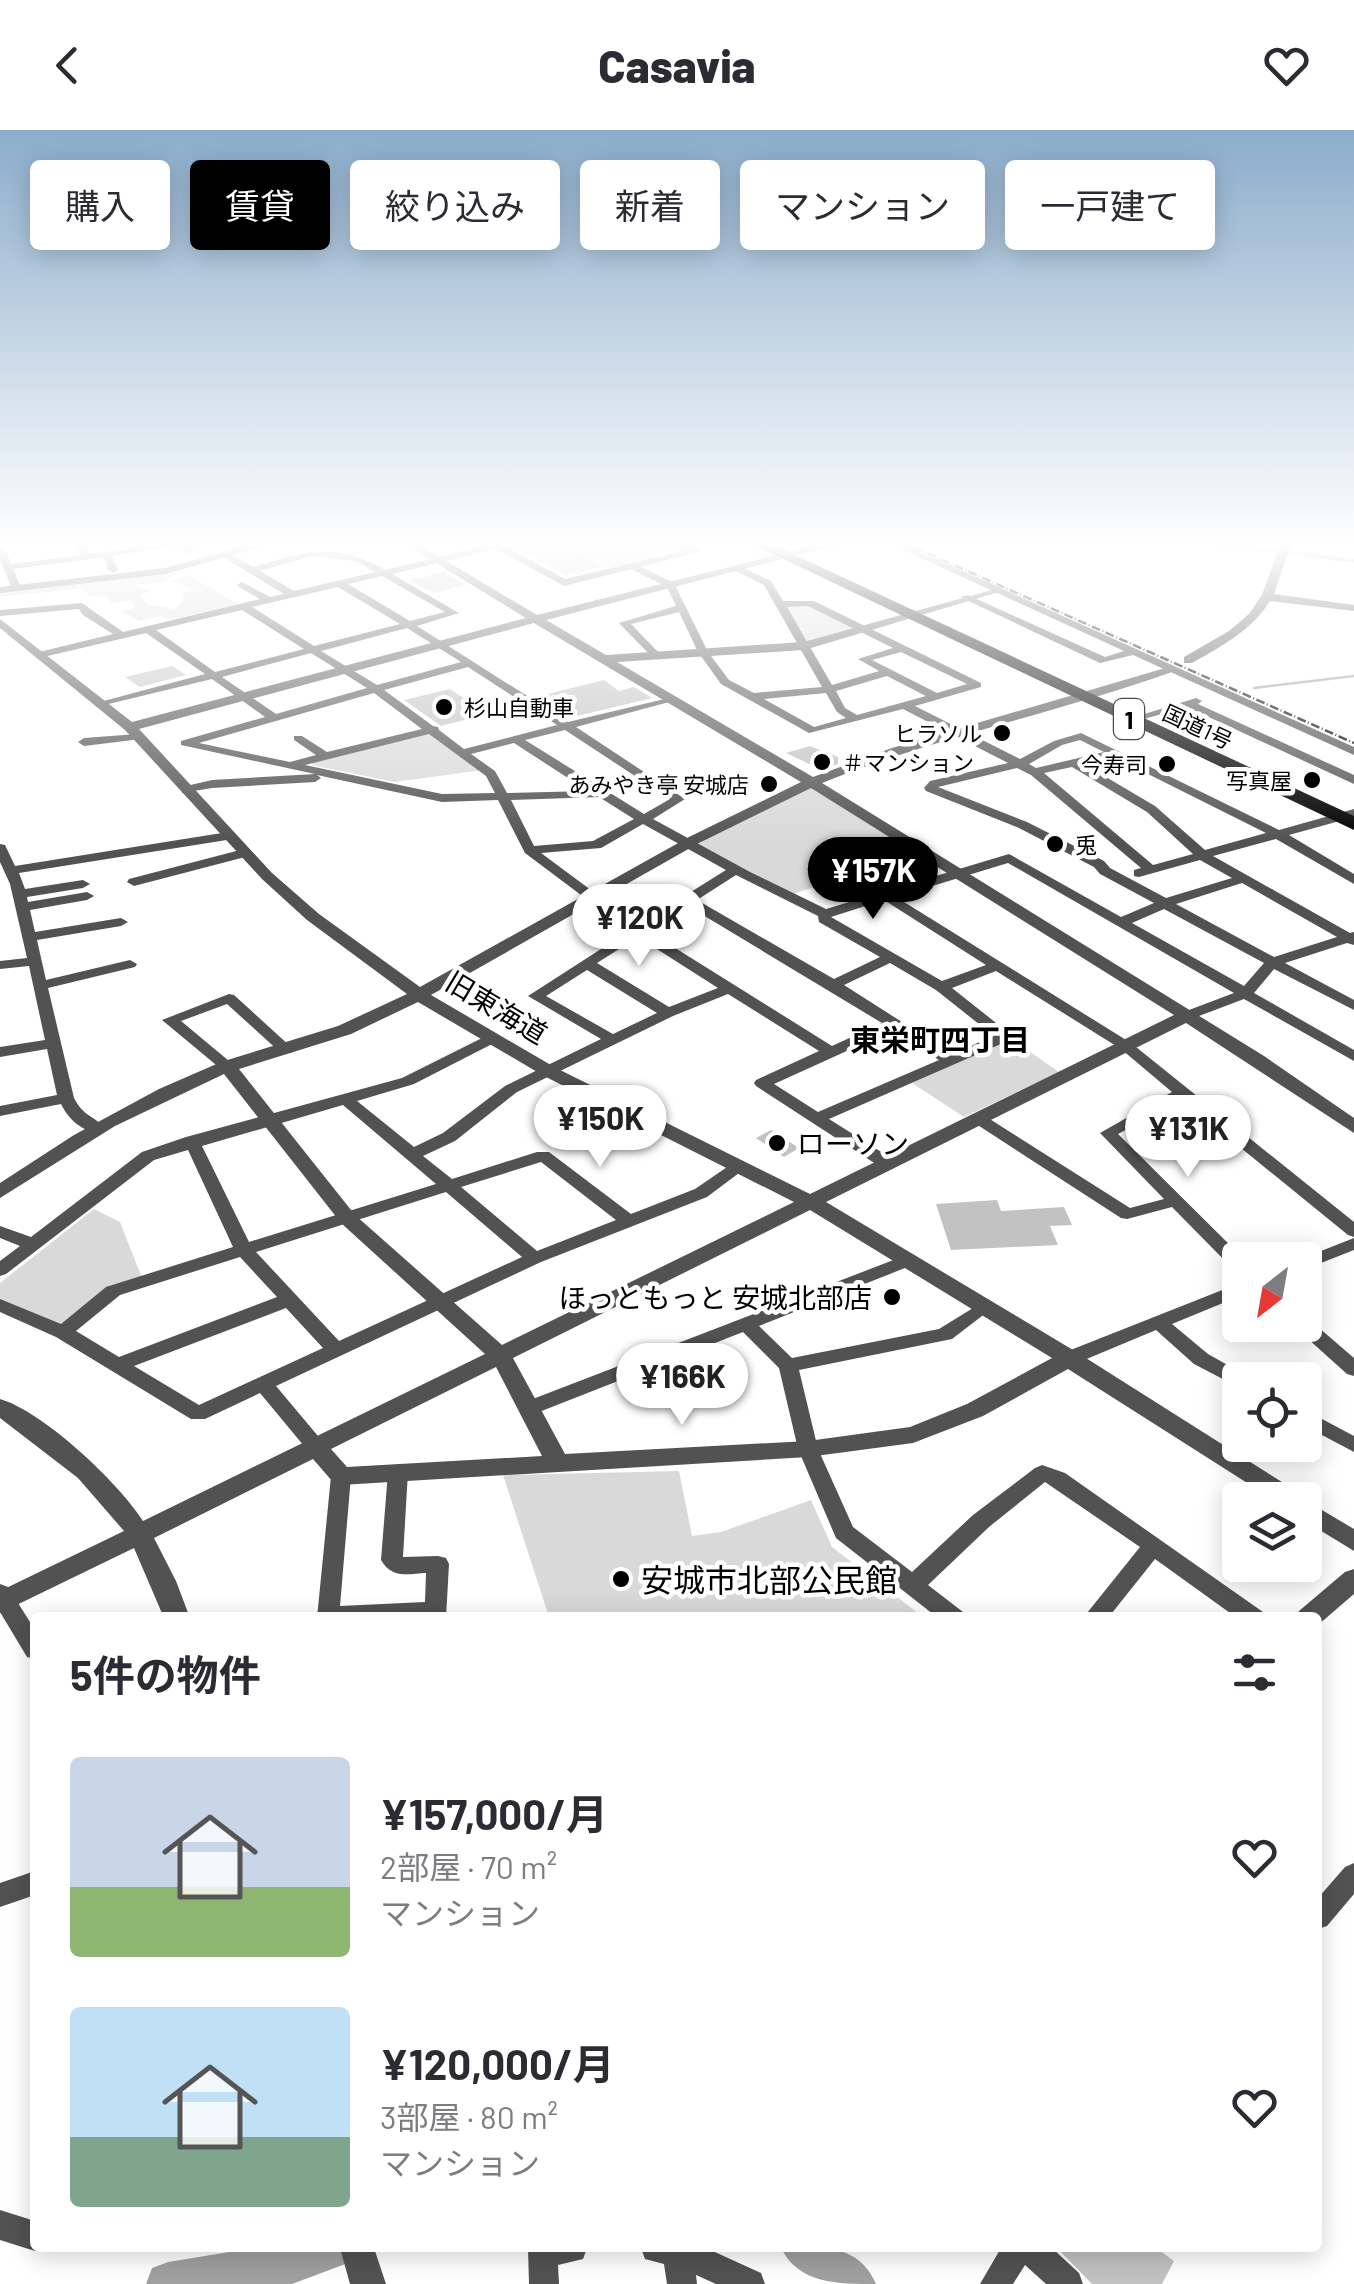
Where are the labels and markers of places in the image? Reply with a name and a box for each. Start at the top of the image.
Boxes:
place label: 杉山自動車 [464,694,574,720]
marker: 杉山自動車 [433,696,455,718]
place label: ヒラソル [894,720,982,746]
marker: ヒラソル [991,722,1013,744]
place label: ＃マンション [842,749,974,775]
marker: ＃マンション [811,751,833,773]
place label: 今寿司 [1081,751,1147,777]
marker: 今寿司 [1156,753,1178,775]
place label: 写真屋 [1226,767,1292,793]
marker: 写真屋 [1301,769,1323,791]
place label: あみやき亭 安城店 [569,771,749,797]
marker: あみやき亭 安城店 [758,773,780,795]
place label: 兎 [1075,831,1097,857]
marker: 兎 [1044,833,1066,855]
pin: ¥157K [803,837,943,922]
pin: ¥120K [569,884,709,969]
pin: ¥150K [530,1085,670,1170]
pin: ¥131K [1118,1095,1258,1180]
place label: ローソン [797,1126,909,1160]
marker: ローソン [766,1132,788,1154]
place label: ほっともっと 安城北部店 [558,1280,872,1314]
marker: ほっともっと 安城北部店 [881,1286,903,1308]
pin: ¥166K [612,1343,752,1428]
place label: 安城市北部公民館 [641,1560,897,1598]
marker: 安城市北部公民館 [610,1568,632,1590]

